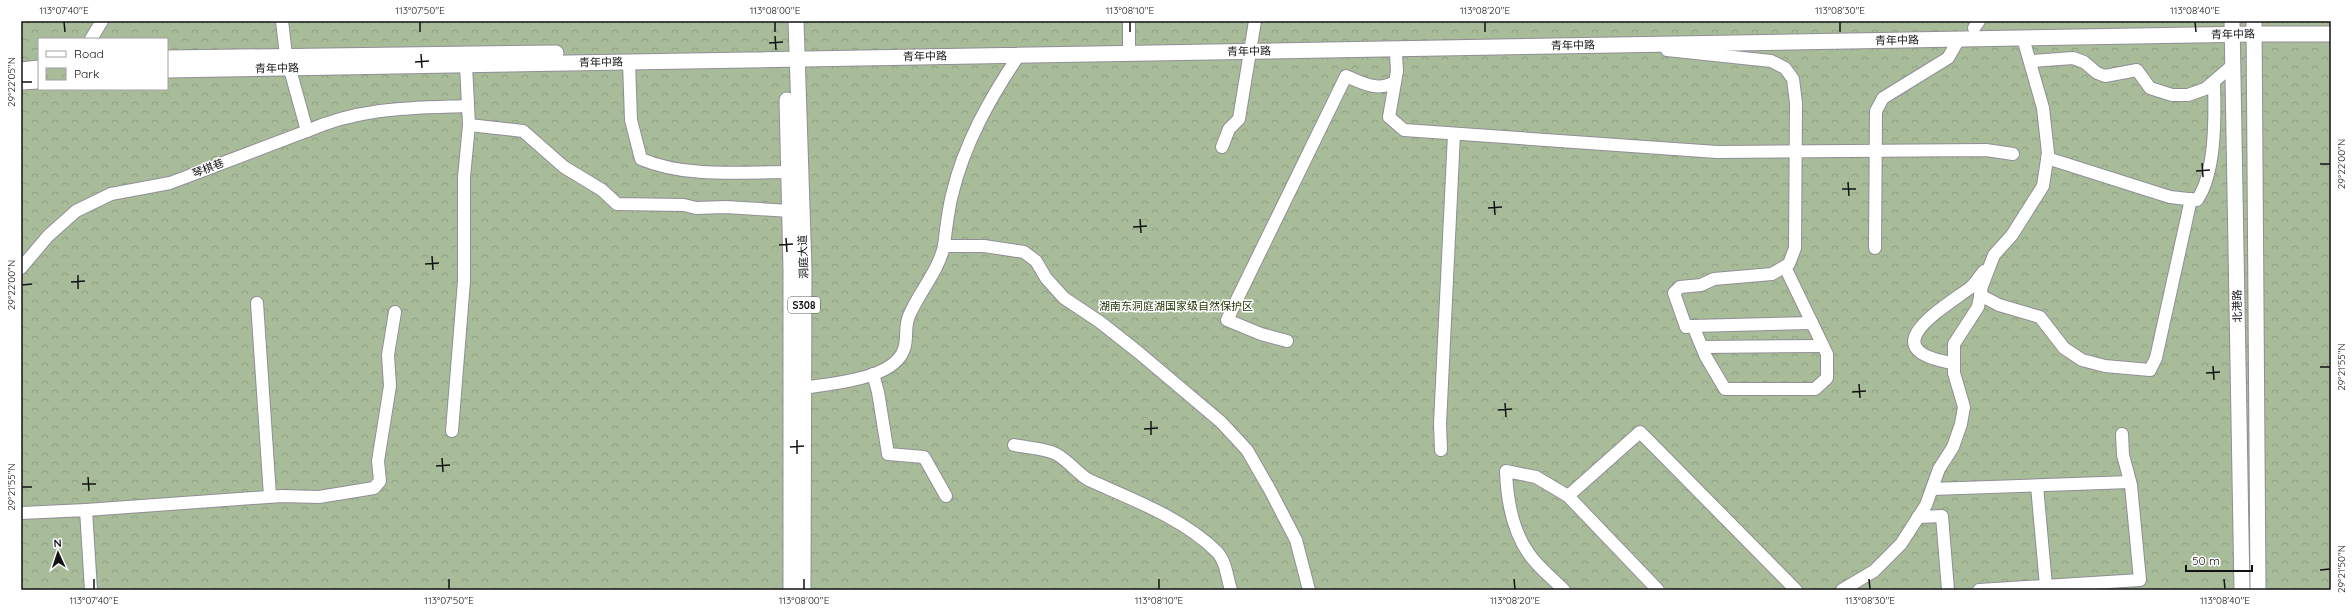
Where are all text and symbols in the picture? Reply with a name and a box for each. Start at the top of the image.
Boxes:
text: 113°07'40"E [39,4,89,17]
text: 113°07'50"E [395,4,445,17]
text: 113°08'00"E [750,4,801,17]
text: 113°08'10"E [1106,4,1155,17]
text: 113°08'20"E [1460,4,1510,17]
text: 113°08'30"E [1815,4,1865,17]
text: 113°08'40"E [2170,4,2220,17]
street label: 青年中路 [2211,27,2255,41]
street label: 青年中路 [1875,33,1919,47]
legend [38,38,168,90]
street label: 青年中路 [1551,38,1595,52]
street label: 青年中路 [1227,44,1271,58]
text: Road [74,46,104,61]
street label: 青年中路 [903,49,947,63]
street label: 青年中路 [579,55,623,69]
text: 29°22'05"N [5,57,18,107]
street label: 青年中路 [255,61,299,75]
text: Park [74,66,99,81]
text: 29°22'00"N [2335,139,2348,189]
street label: 琴棋巷 [190,156,226,180]
street label: 洞庭大道 [795,235,811,279]
text: 29°22'00"N [5,260,18,310]
street label: 北港路 [2230,289,2244,323]
road number: S308 [788,297,820,313]
park label: 湖南东洞庭湖国家级自然保护区 [1099,299,1253,313]
text: 29°21'55"N [2335,343,2348,391]
text: 29°21'55"N [5,463,18,511]
north arrow [38,533,78,573]
text: N [53,536,62,550]
text: 29°21'50"N [2335,545,2348,593]
scale bar [2186,547,2252,573]
text: 50 m [2192,553,2220,568]
text: 113°07'40"E [69,594,119,607]
text: 113°07'50"E [424,594,474,607]
text: 113°08'00"E [779,594,830,607]
text: 113°08'10"E [1135,594,1184,607]
text: 113°08'20"E [1490,594,1540,607]
text: 113°08'30"E [1845,594,1895,607]
text: 113°08'40"E [2200,594,2250,607]

